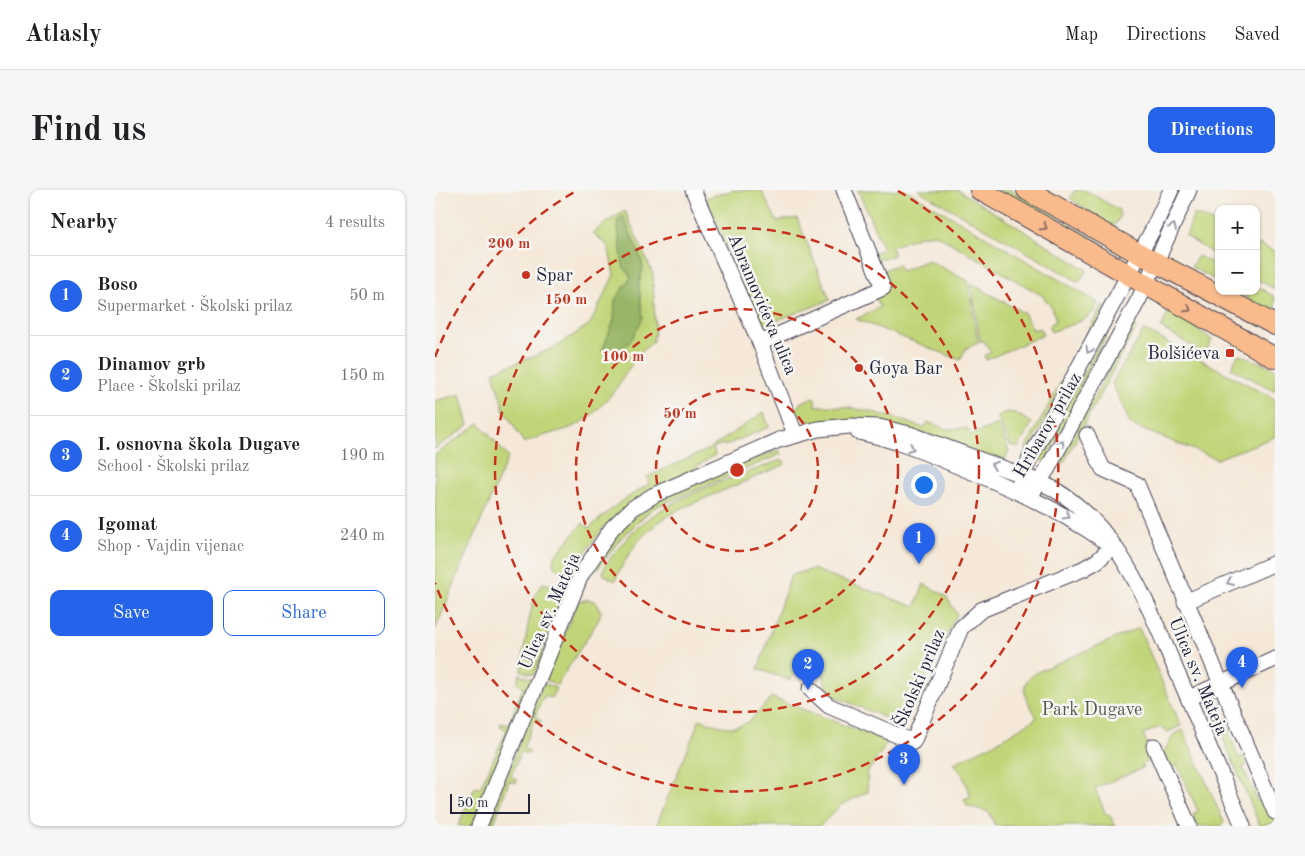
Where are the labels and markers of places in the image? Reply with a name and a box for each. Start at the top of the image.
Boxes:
place label: Spar [536,267,573,285]
marker: Spar [520,269,532,281]
place label: Bolšićeva [1147,345,1220,363]
marker: Bolšićeva [1224,347,1236,359]
place label: Goya Bar [869,360,943,378]
marker: Goya Bar [853,362,865,374]
centre of rings [728,461,746,479]
pin: 1 [903,523,935,564]
pin: 4 [1226,647,1258,688]
pin: 2 [792,649,824,690]
pin: 3 [888,744,920,785]

